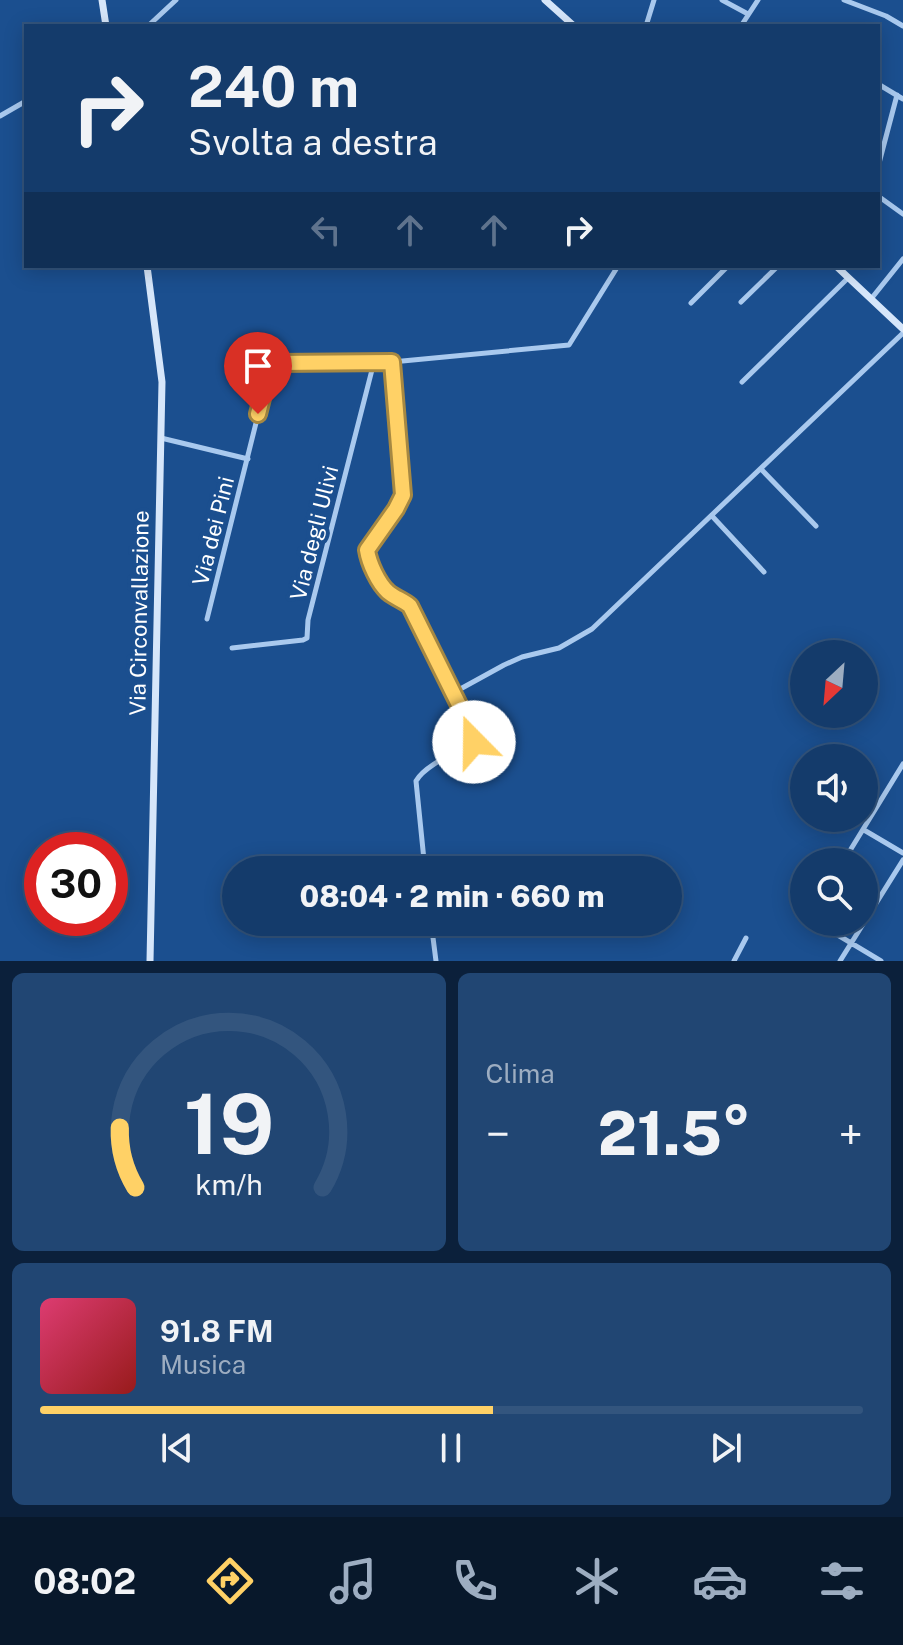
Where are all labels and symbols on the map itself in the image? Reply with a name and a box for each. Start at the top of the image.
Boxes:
pin [224,332,292,414]
street label: Via degli Ulivi [285,463,343,603]
street label: Via dei Pini [187,474,239,588]
street label: Via Circonvallazione [124,510,154,716]
north arrow [790,640,878,728]
position arrow [432,700,516,784]
speed limit sign: 30 [24,832,128,936]

